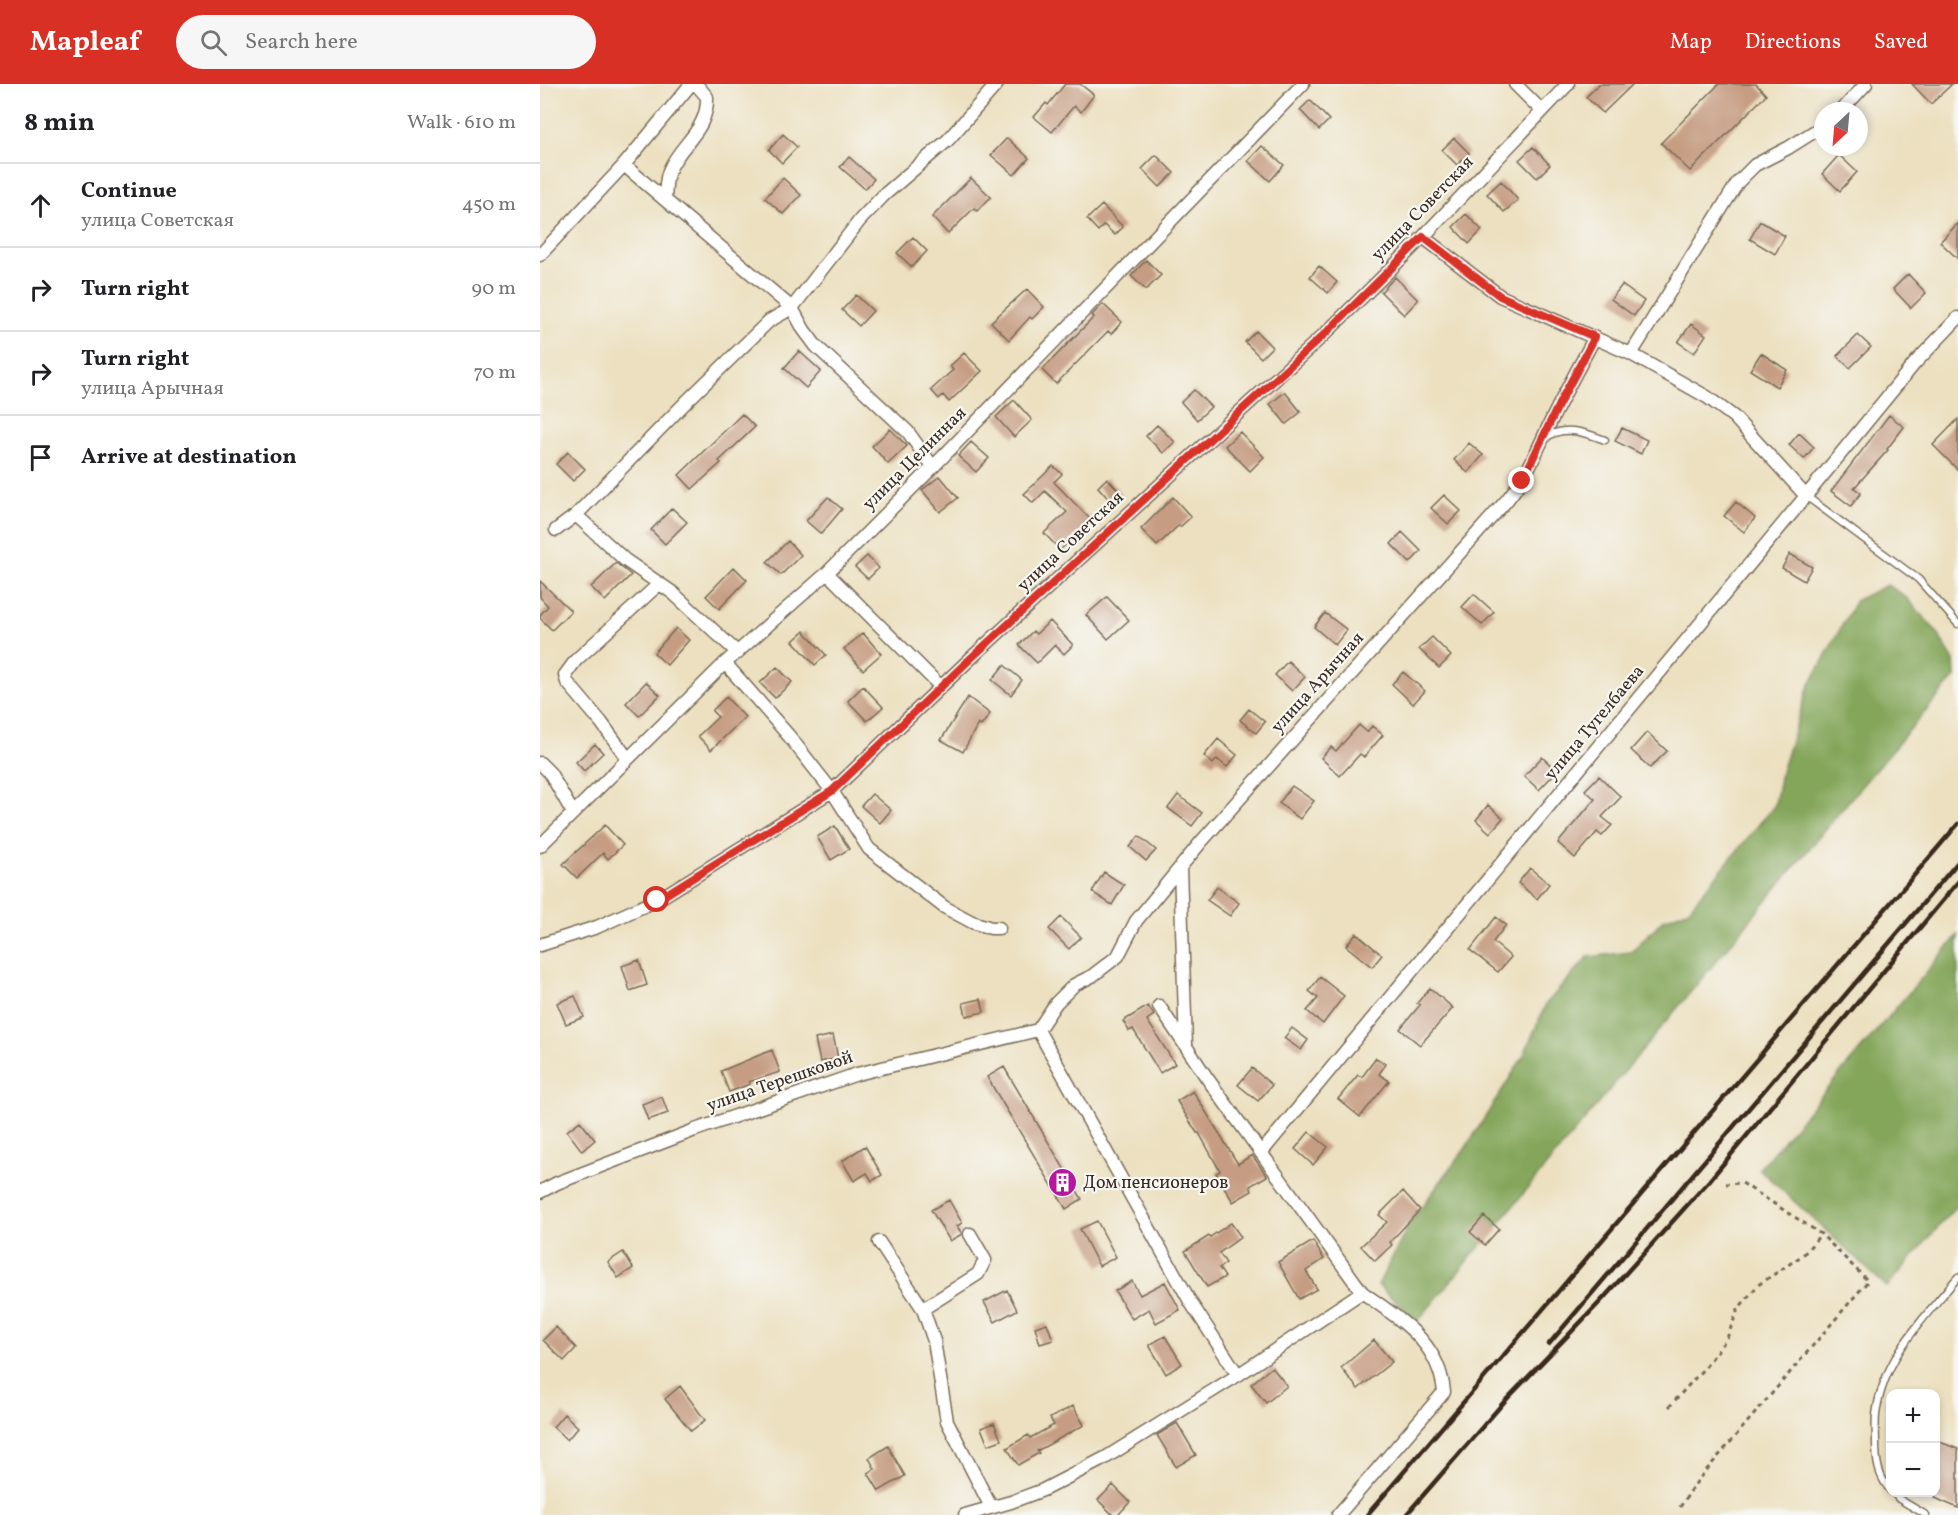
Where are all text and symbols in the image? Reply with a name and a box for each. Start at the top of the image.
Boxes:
search box [176,15,596,69]
text: Mapleaf [30,23,140,62]
icon: search [197,26,230,59]
text: Search here [245,27,358,58]
text: Map [1670,28,1712,57]
text: Directions [1745,28,1841,57]
text: Saved [1874,28,1928,57]
north arrow [1814,102,1868,156]
text: 8 min [24,105,95,141]
text: Walk · 610 m [407,109,516,137]
street label: улица Советская [1366,151,1480,267]
text: Continue [81,176,177,207]
icon: ahead [24,189,57,222]
text: 450 m [462,191,516,219]
text: улица Советская [81,207,234,235]
icon: right [24,273,57,306]
text: Turn right [81,274,189,305]
text: 90 m [472,275,516,303]
text: Turn right [81,344,189,375]
icon: right [24,357,57,390]
text: 70 m [473,359,516,387]
text: улица Арычная [81,375,224,403]
street label: улица Целинная [858,402,972,516]
icon: arrive [24,441,57,474]
text: Arrive at destination [81,442,297,473]
route end [1508,467,1534,493]
street label: улица Советская [1012,486,1130,598]
street label: улица Арычная [1266,627,1370,739]
street label: улица Тугелбаева [1539,660,1651,786]
route start [643,886,669,912]
street label: улица Терешковой [703,1045,857,1119]
building icon: Дом пенсионеров [1046,1167,1078,1199]
place label: Дом пенсионеров [1083,1171,1228,1196]
map controls [1886,1389,1940,1497]
button: + [1886,1389,1940,1443]
button: − [1886,1443,1940,1497]

